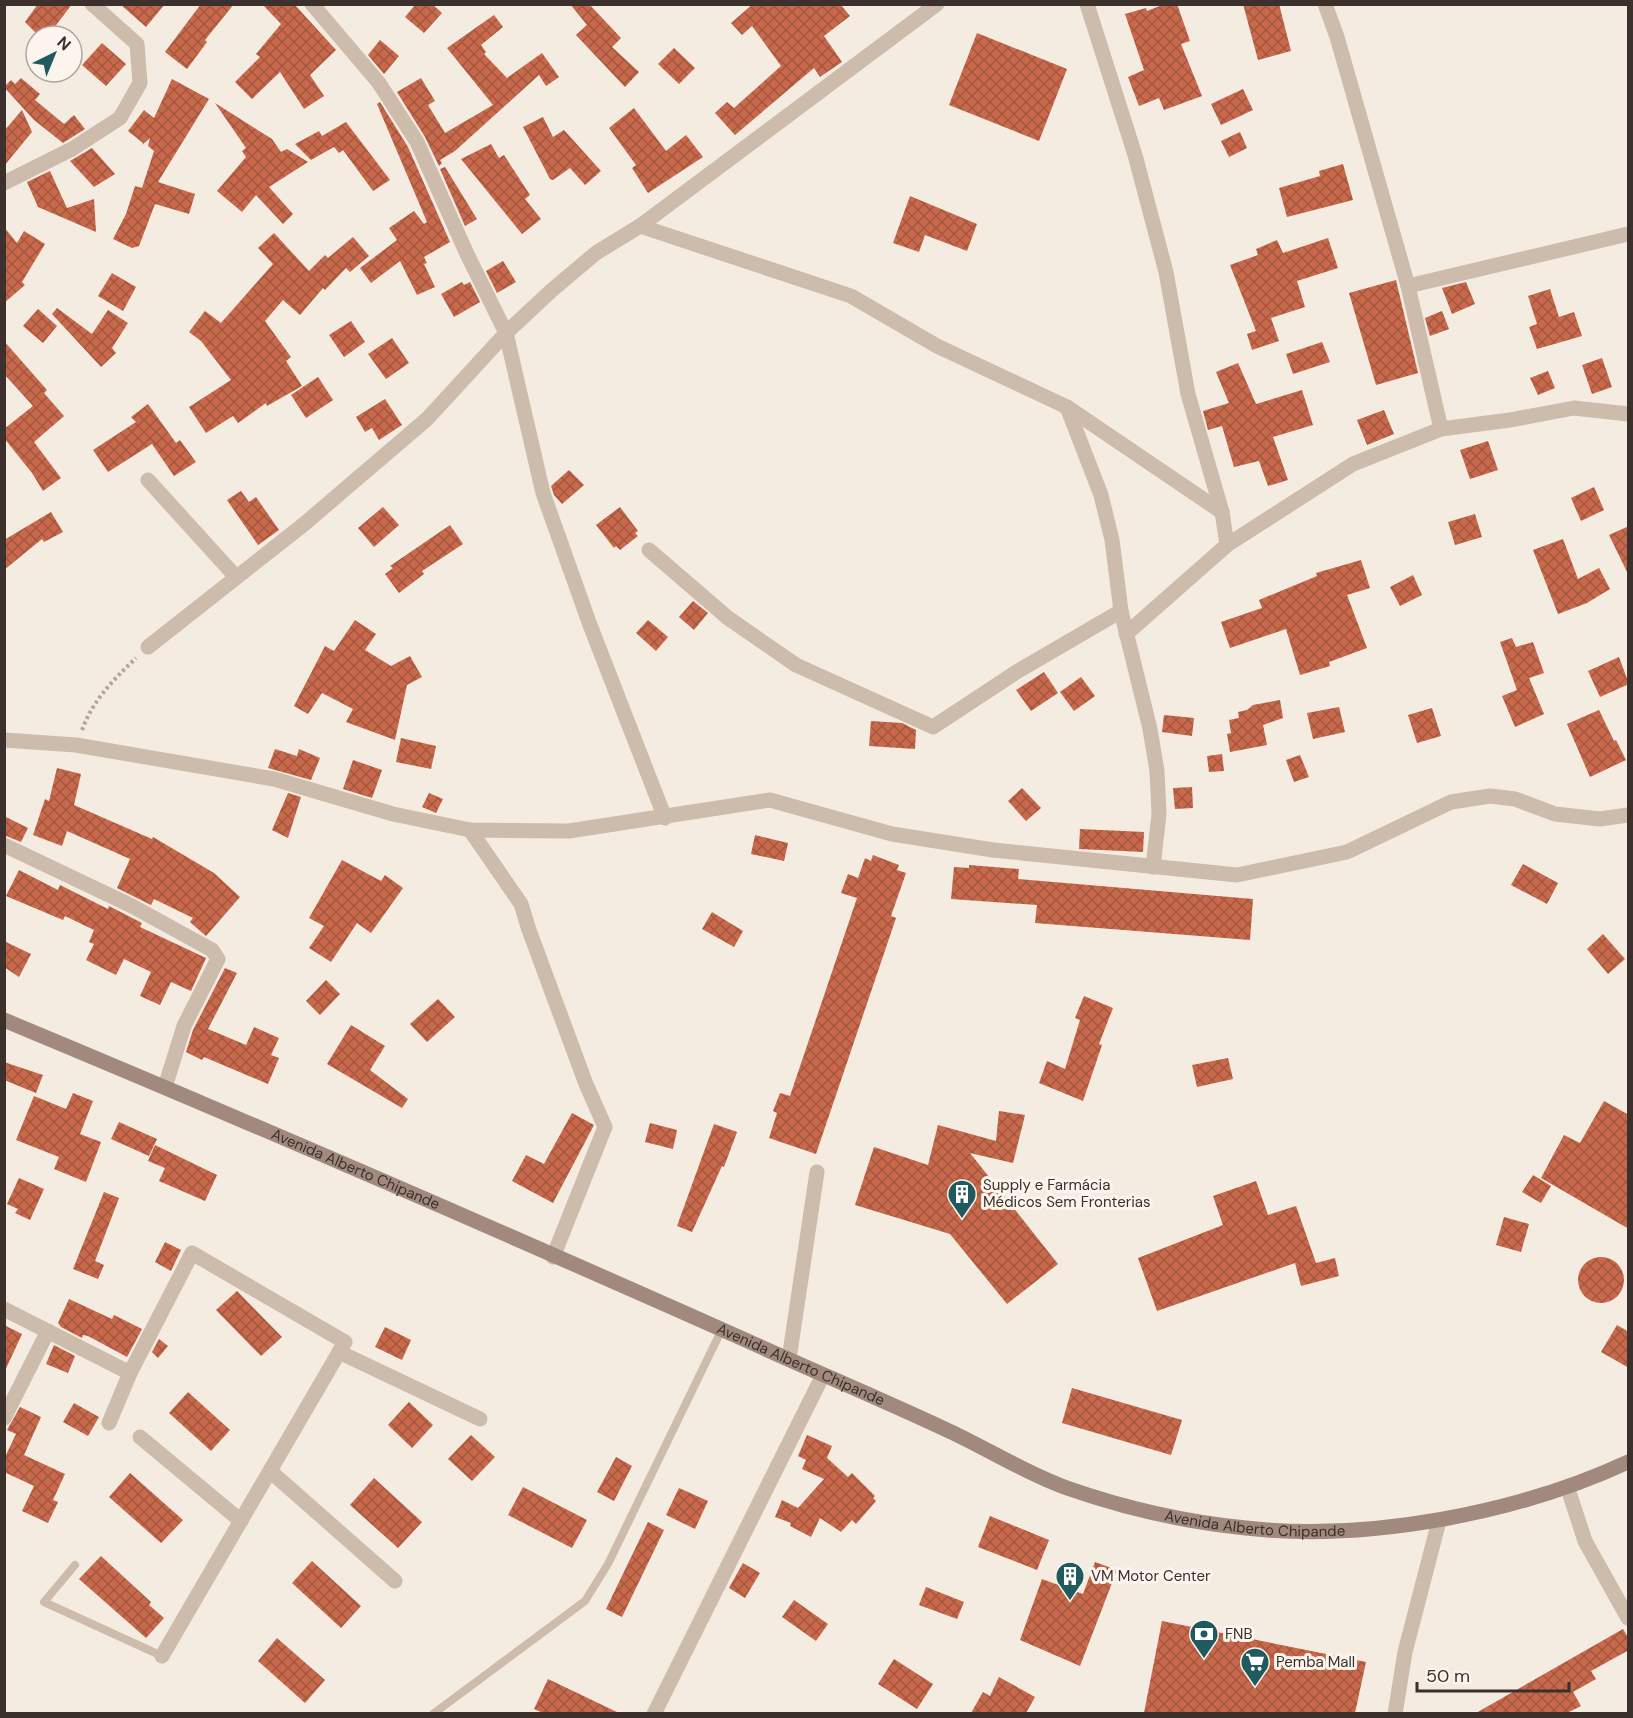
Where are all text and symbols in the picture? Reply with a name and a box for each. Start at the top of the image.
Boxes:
north arrow [24,24,84,84]
text: N [52,32,75,55]
street label: Avenida Alberto Chipande [268,1124,443,1214]
place label: Supply e Farmácia Médicos Sem Fronterias [983,1175,1151,1212]
building icon: Supply e Farmácia Médicos Sem Fronterias [946,1178,978,1220]
street label: Avenida Alberto Chipande [714,1319,888,1410]
street label: Avenida Alberto Chipande [1163,1506,1346,1542]
building icon: VM Motor Center [1054,1560,1086,1602]
place label: VM Motor Center [1091,1566,1211,1586]
bank icon: FNB [1188,1618,1220,1660]
place label: FNB [1225,1624,1252,1644]
supermarket icon: Pemba Mall [1239,1646,1271,1688]
place label: Pemba Mall [1276,1652,1355,1672]
scale bar [1417,1655,1568,1693]
text: 50 m [1426,1664,1470,1688]

